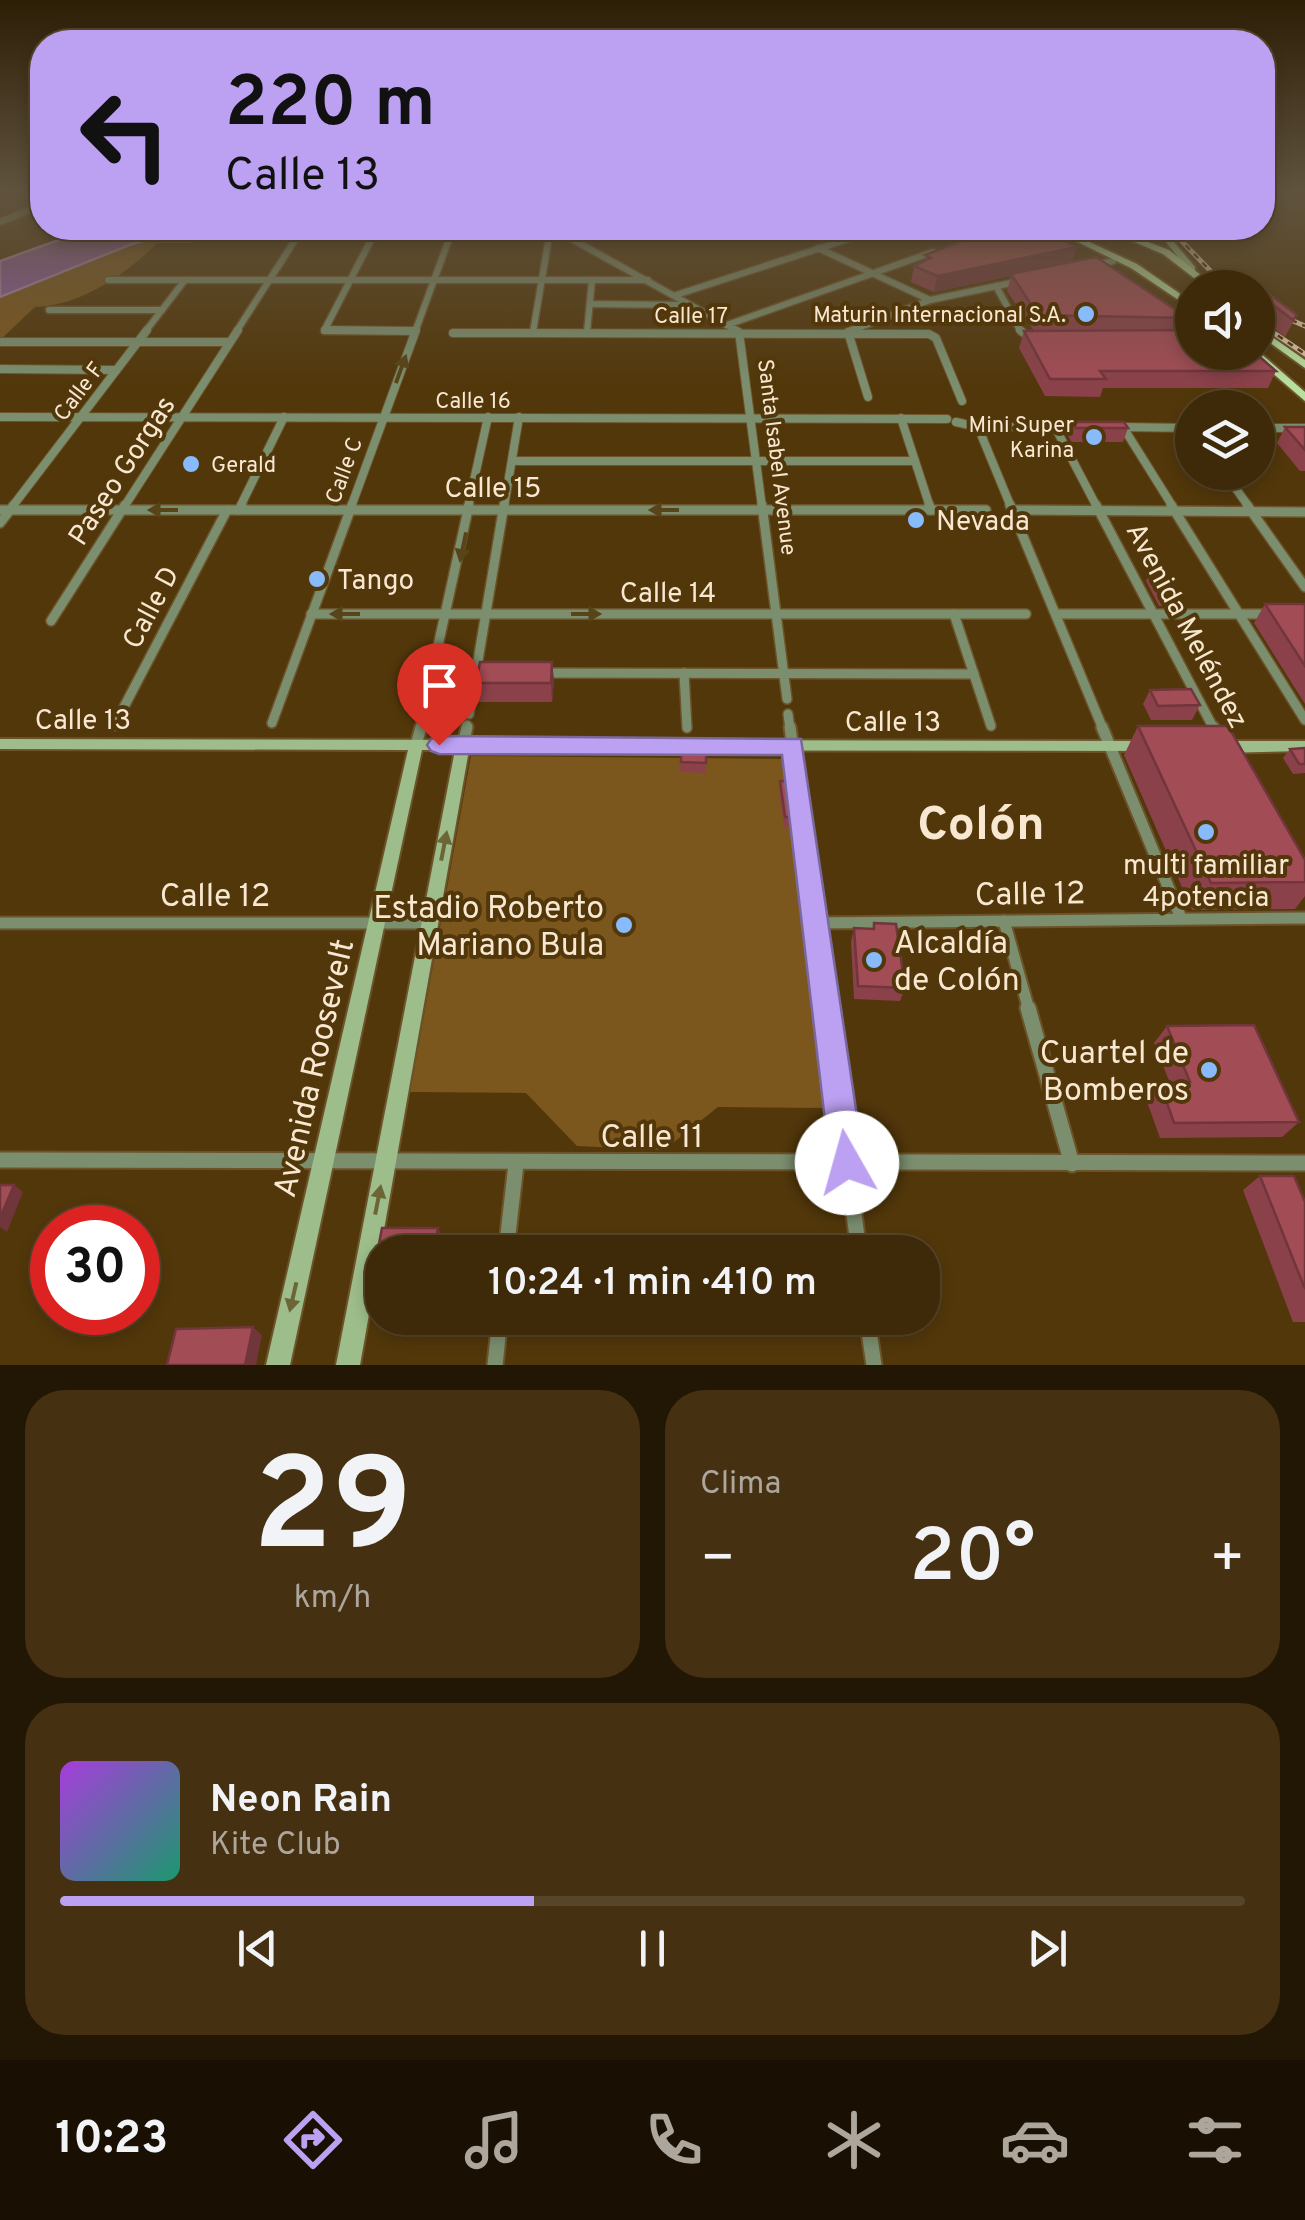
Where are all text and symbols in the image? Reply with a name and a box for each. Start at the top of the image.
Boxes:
text: 220 m [225,62,435,151]
icon: left [60,70,190,200]
text: Calle 13 [225,149,380,206]
map controls [1175,270,1275,490]
button: sound [1175,270,1275,370]
place label: Maturin Internacional S.A. [813,303,1066,330]
marker: Maturin Internacional S.A. [1075,303,1097,325]
street label: Calle 17 [654,304,728,331]
one-way arrow [394,353,409,383]
street label: Calle F [49,358,111,427]
street label: Santa Isabel Avenue [750,358,801,557]
street label: Calle 16 [435,389,511,416]
street label: Paseo Gorgas [62,390,185,553]
button: layers [1175,390,1275,490]
place label: Mini Super Karina [968,413,1074,465]
marker: Mini Super Karina [1083,426,1105,448]
street label: Calle C [321,434,370,508]
marker: Gerald [180,453,202,475]
place label: Gerald [211,453,276,480]
street label: Calle 15 [445,472,542,508]
one-way arrow [147,502,179,518]
one-way arrow [648,502,680,518]
place label: Nevada [936,505,1030,541]
marker: Nevada [905,509,927,531]
street label: Avenida Meléndez [1116,517,1255,735]
one-way arrow [454,532,470,563]
street label: Calle D [116,561,189,656]
place label: Tango [337,564,414,600]
marker: Tango [306,568,328,590]
street label: Calle 14 [620,577,716,613]
one-way arrow [328,606,360,622]
one-way arrow [570,606,602,622]
pin [397,643,482,746]
icon: arrive [412,658,467,713]
street label: Calle 13 [35,704,131,740]
street label: Calle 13 [845,706,941,742]
district label: Colón [917,797,1045,857]
marker: multi familiar 4potencia [1195,821,1217,843]
one-way arrow [437,830,452,862]
place label: multi familiar 4potencia [1123,849,1289,917]
street label: Calle 12 [974,875,1086,917]
street label: Calle 12 [160,878,270,918]
place label: Estadio Roberto Mariano Bula [373,890,604,967]
marker: Estadio Roberto Mariano Bula [613,914,635,936]
place label: Alcaldía de Colón [894,925,1020,1002]
street label: Avenida Roosevelt [267,936,365,1202]
marker: Alcaldía de Colón [863,949,885,971]
place label: Cuartel de Bomberos [1040,1035,1189,1112]
marker: Cuartel de Bomberos [1198,1059,1220,1081]
position arrow [795,1111,899,1215]
street label: Calle 11 [601,1119,703,1159]
one-way arrow [371,1185,387,1216]
speed limit sign: 30 [30,1205,160,1335]
text: 10:24 · 1 min · 410 m [488,1260,817,1309]
one-way arrow [284,1282,300,1313]
text: 29 [253,1431,412,1596]
text: Clima [700,1465,781,1505]
text: 20° [910,1513,1035,1608]
text: − [700,1526,735,1596]
text: + [1210,1526,1245,1596]
text: km/h [294,1579,371,1619]
text: Neon Rain [210,1777,392,1826]
text: Kite Club [210,1826,341,1866]
icon: previous [230,1921,285,1976]
icon: pause [625,1921,680,1976]
icon: next [1020,1921,1075,1976]
icon: directions [278,2105,348,2175]
icon: music [459,2105,529,2175]
icon: phone [639,2105,709,2175]
icon: climate [819,2105,889,2175]
icon: car [1000,2105,1070,2175]
icon: filters [1180,2105,1250,2175]
text: 10:23 [55,2112,168,2169]

